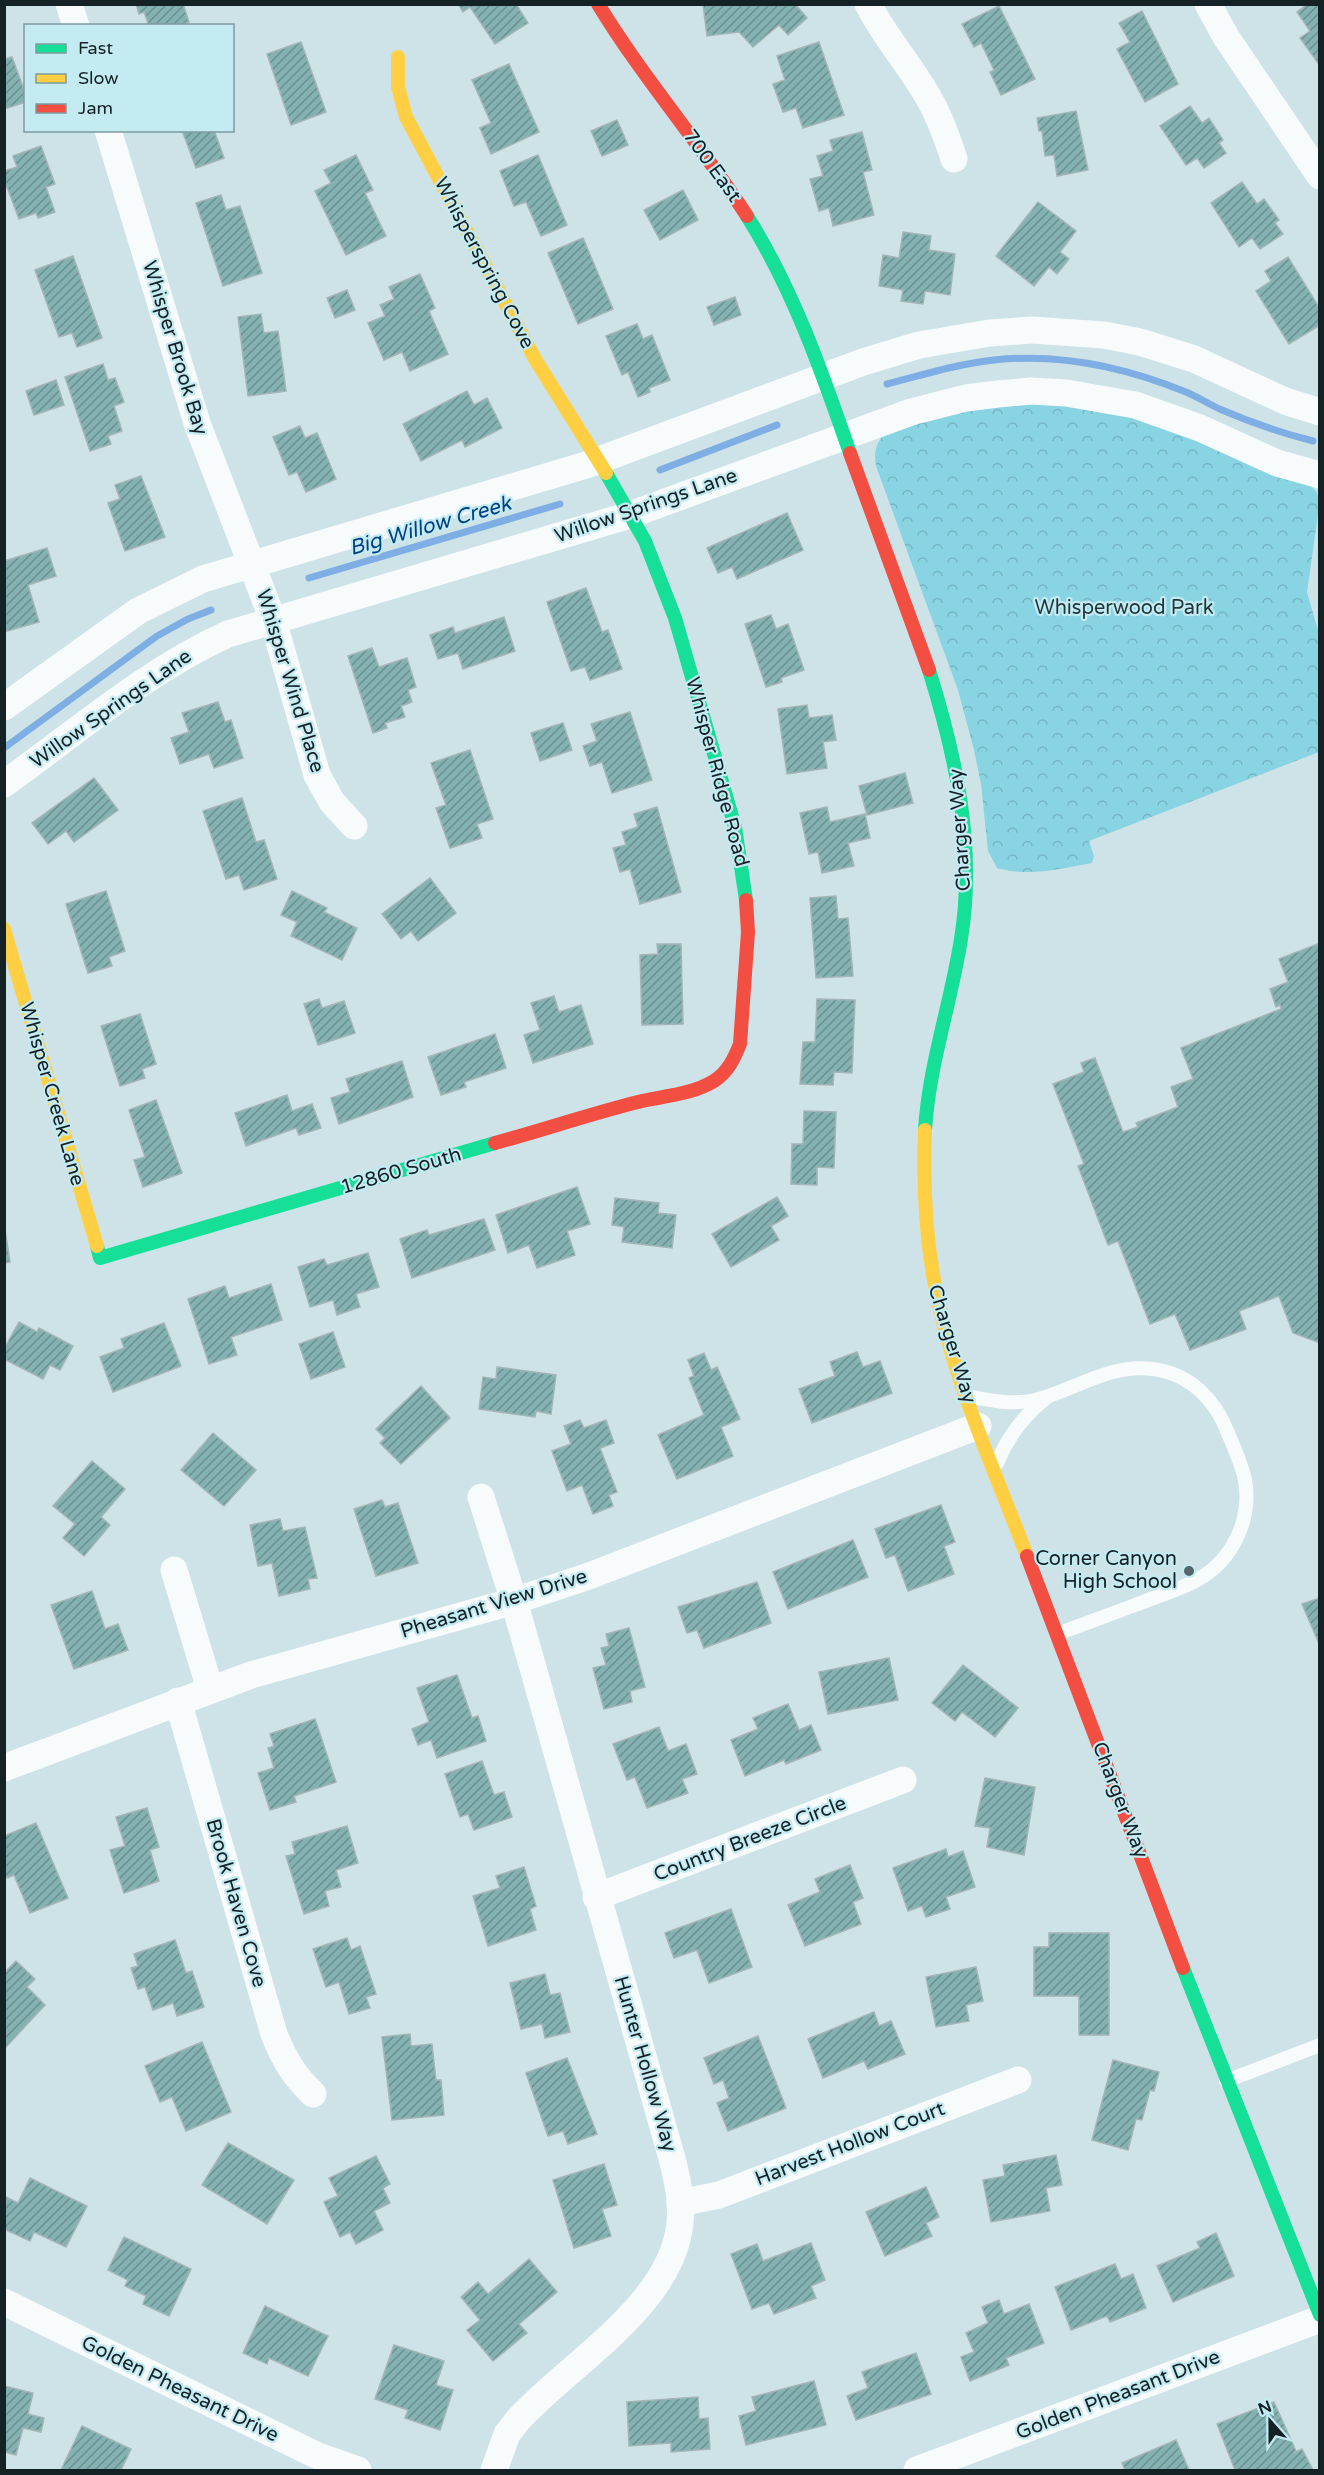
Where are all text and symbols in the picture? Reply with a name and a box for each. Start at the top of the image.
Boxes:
legend [24,24,234,132]
text: Fast [78,37,113,59]
text: Slow [78,67,119,89]
text: Jam [78,97,113,119]
street label: 700 East [678,125,747,207]
street label: Whisperspring Cove [429,173,539,353]
street label: Whisper Brook Bay [137,258,213,438]
street label: Willow Springs Lane [552,464,740,548]
water label: Big Willow Creek [346,491,515,561]
street label: Whisper Wind Place [251,587,329,775]
park label: Whisperwood Park [1034,596,1214,620]
street label: Willow Springs Lane [26,644,196,774]
street label: Whisper Ridge Road [680,675,754,869]
street label: Charger Way [944,768,976,892]
street label: Whisper Creek Lane [14,999,90,1189]
street label: 12860 South [338,1142,464,1200]
street label: Charger Way [923,1282,981,1406]
place label: Corner Canyon High School [1035,1547,1177,1594]
street label: Pheasant View Drive [398,1564,590,1644]
marker: Corner Canyon High School [1182,1564,1196,1578]
street label: Charger Way [1087,1738,1153,1862]
street label: Country Breeze Circle [650,1791,850,1887]
street label: Brook Haven Cove [200,1816,272,1990]
street label: Hunter Hollow Way [608,1973,682,2155]
street label: Harvest Hollow Court [752,2097,949,2191]
street label: Golden Pheasant Drive [77,2331,283,2447]
street label: Golden Pheasant Drive [1013,2345,1223,2445]
north arrow [1240,2391,1300,2451]
text: N [1255,2396,1275,2420]

